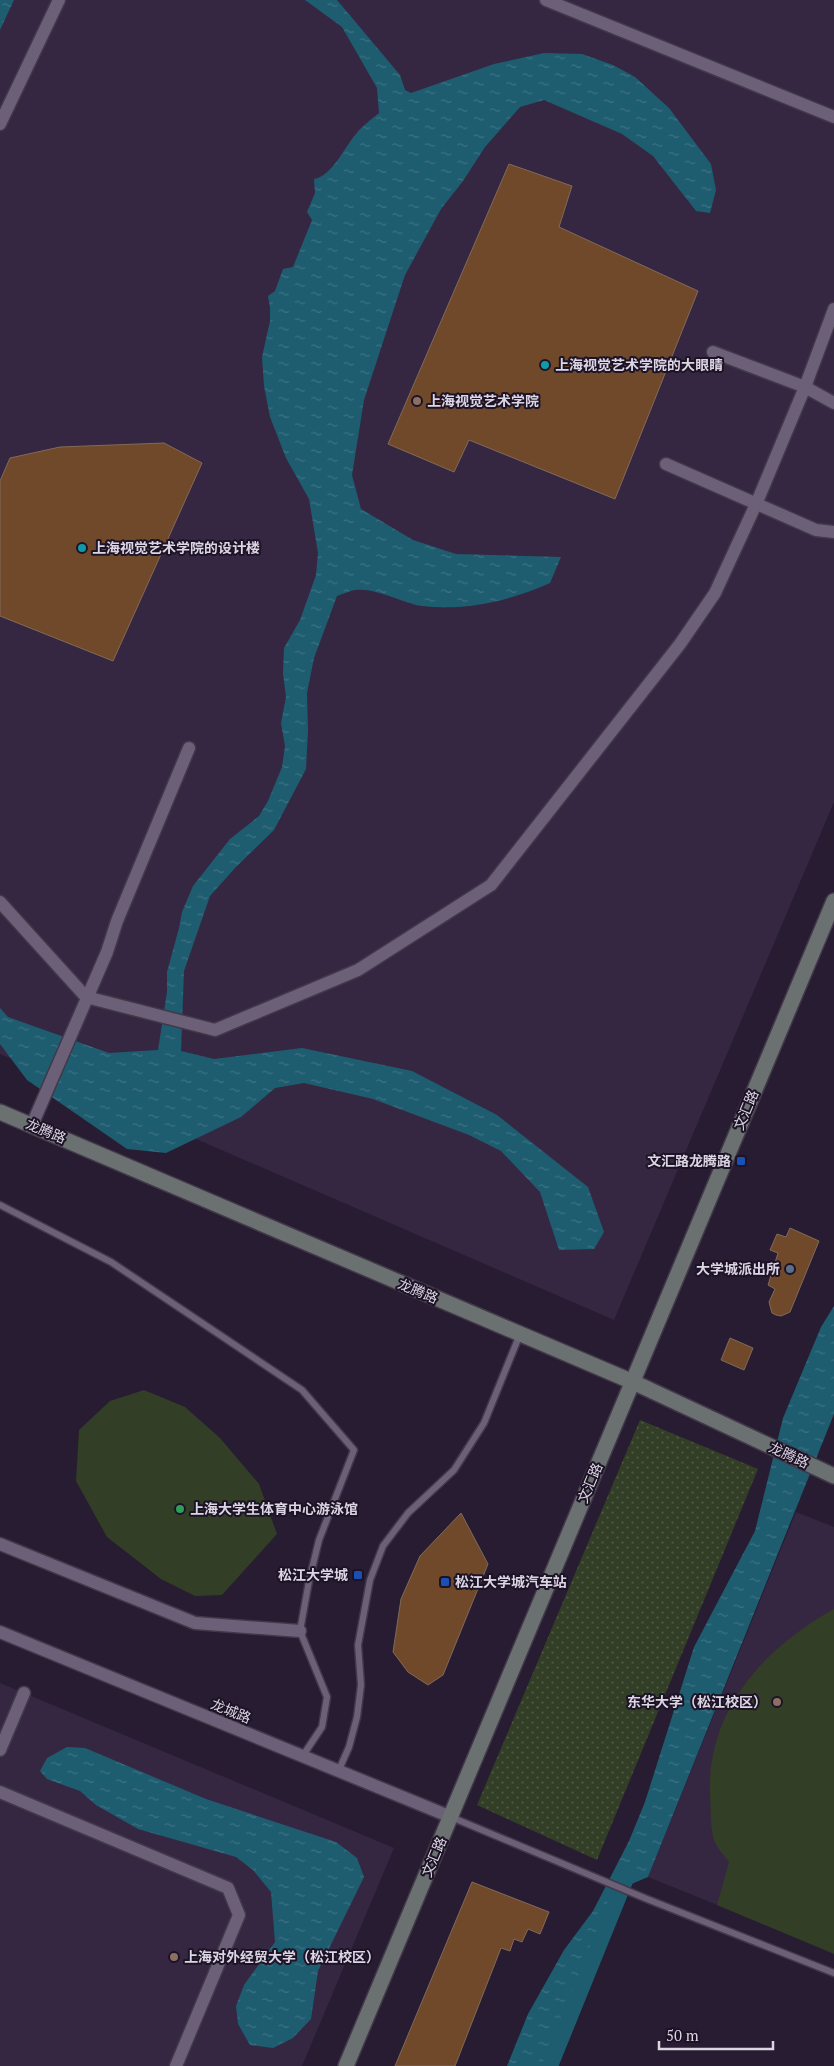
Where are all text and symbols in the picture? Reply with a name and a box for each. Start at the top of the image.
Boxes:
place label: 上海视觉艺术学院的大眼睛 [555,355,723,374]
marker: 上海视觉艺术学院的大眼睛 [539,359,551,371]
place label: 上海视觉艺术学院 [427,391,539,410]
marker: 上海视觉艺术学院 [411,395,423,407]
place label: 上海视觉艺术学院的设计楼 [92,538,260,557]
marker: 上海视觉艺术学院的设计楼 [76,542,88,554]
street label: 文汇路 [729,1087,762,1133]
street label: 龙腾路 [23,1114,69,1147]
place label: 文汇路龙腾路 [647,1151,731,1170]
marker: 文汇路龙腾路 [735,1155,747,1167]
place label: 大学城派出所 [696,1259,780,1278]
marker: 大学城派出所 [784,1263,796,1275]
street label: 龙腾路 [395,1274,441,1307]
street label: 龙腾路 [766,1437,812,1472]
street label: 文汇路 [573,1460,606,1506]
place label: 上海大学生体育中心游泳馆 [190,1499,358,1518]
marker: 上海大学生体育中心游泳馆 [174,1503,186,1515]
place label: 松江大学城 [278,1565,348,1584]
marker: 松江大学城 [352,1569,364,1581]
place label: 松江大学城汽车站 [455,1572,567,1591]
marker: 松江大学城汽车站 [439,1576,451,1588]
place label: 东华大学（松江校区） [627,1692,767,1711]
street label: 龙城路 [208,1694,254,1727]
marker: 东华大学（松江校区） [771,1696,783,1708]
street label: 文汇路 [417,1834,450,1880]
place label: 上海对外经贸大学（松江校区） [184,1947,380,1966]
marker: 上海对外经贸大学（松江校区） [168,1951,180,1963]
scale bar [659,2018,773,2050]
text: 50 m [666,2025,699,2045]

